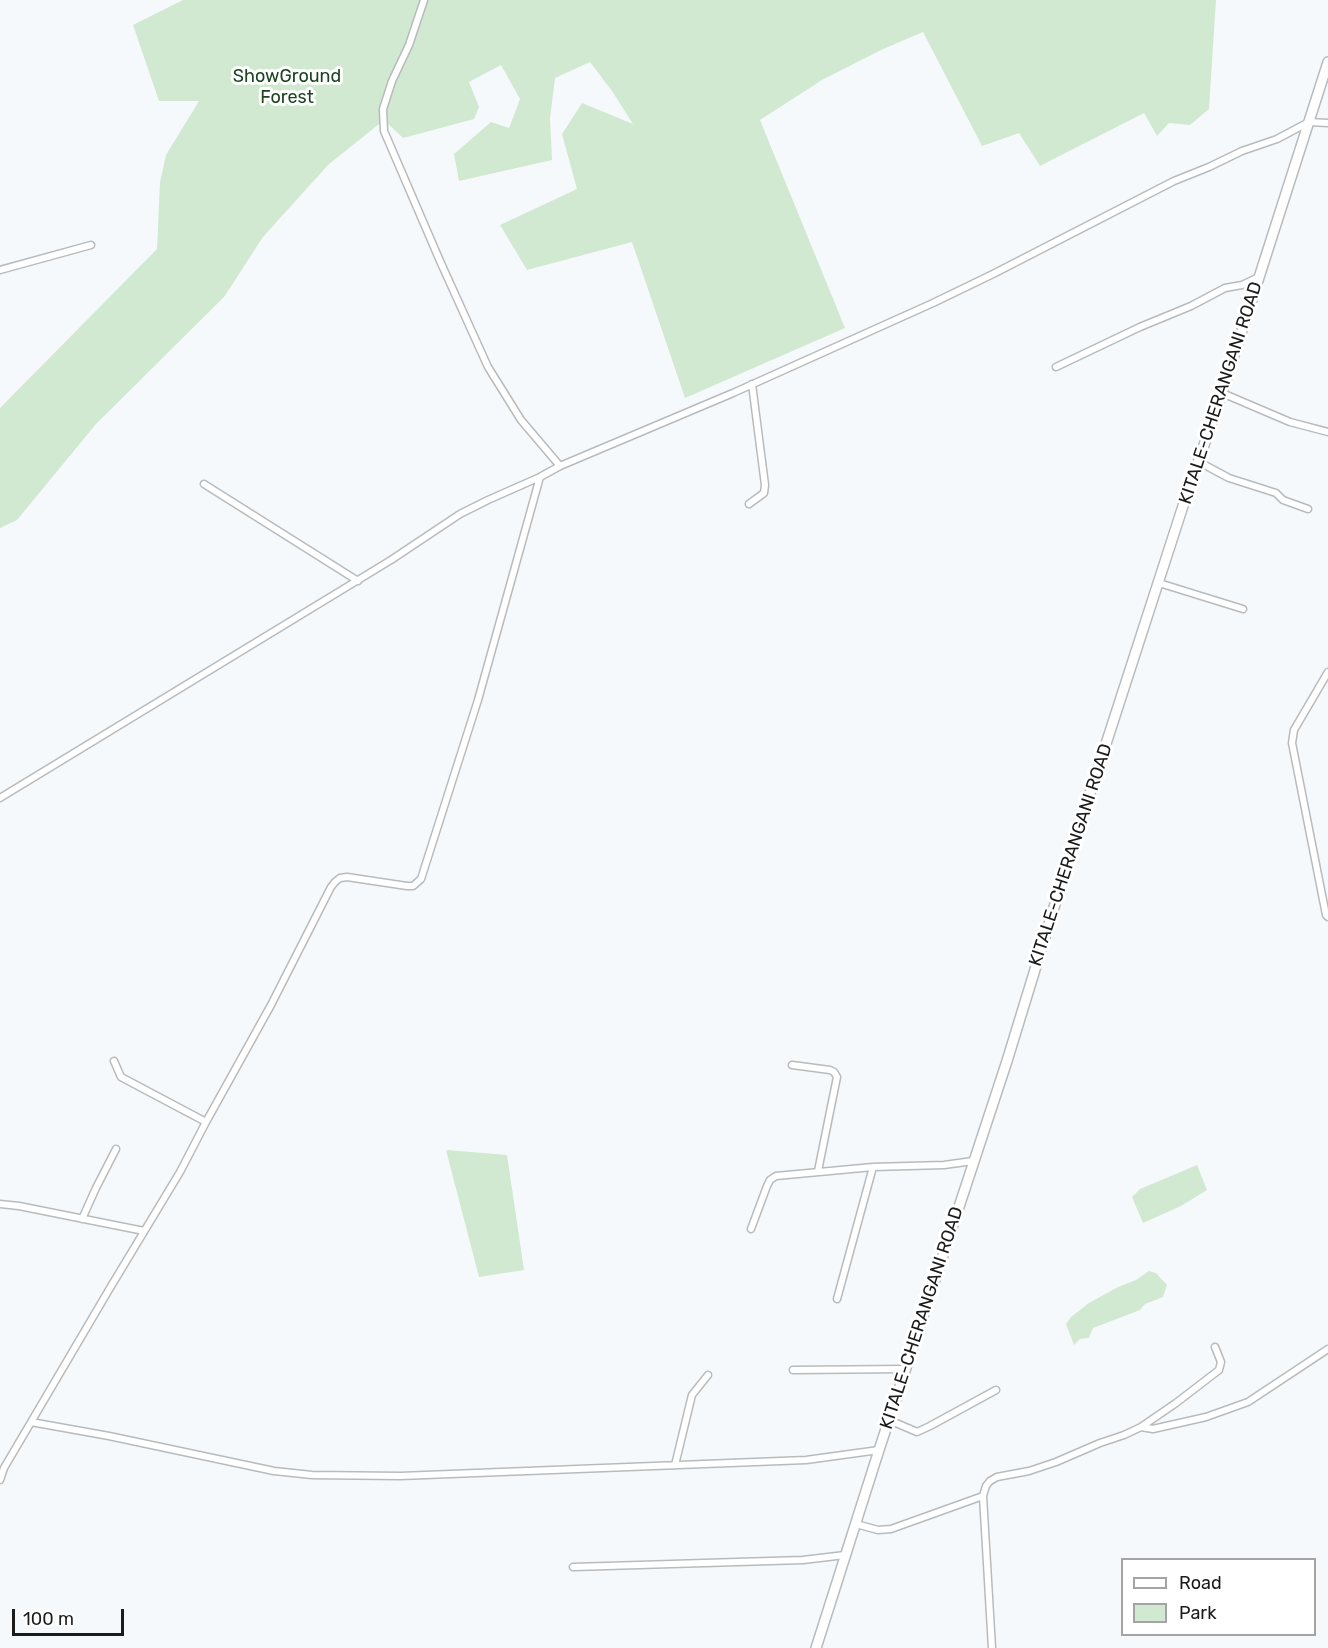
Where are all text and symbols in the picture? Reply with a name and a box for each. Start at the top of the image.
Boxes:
park label: ShowGround Forest [233,66,341,109]
street label: KITALE-CHERANGANI ROAD [1175,279,1267,507]
street label: KITALE-CHERANGANI ROAD [1025,741,1117,969]
street label: KITALE-CHERANGANI ROAD [876,1204,968,1432]
legend [1121,1558,1316,1636]
text: Road [1179,1572,1222,1594]
scale bar [15,1597,128,1635]
text: Park [1179,1602,1216,1624]
text: 100 m [23,1608,74,1630]

